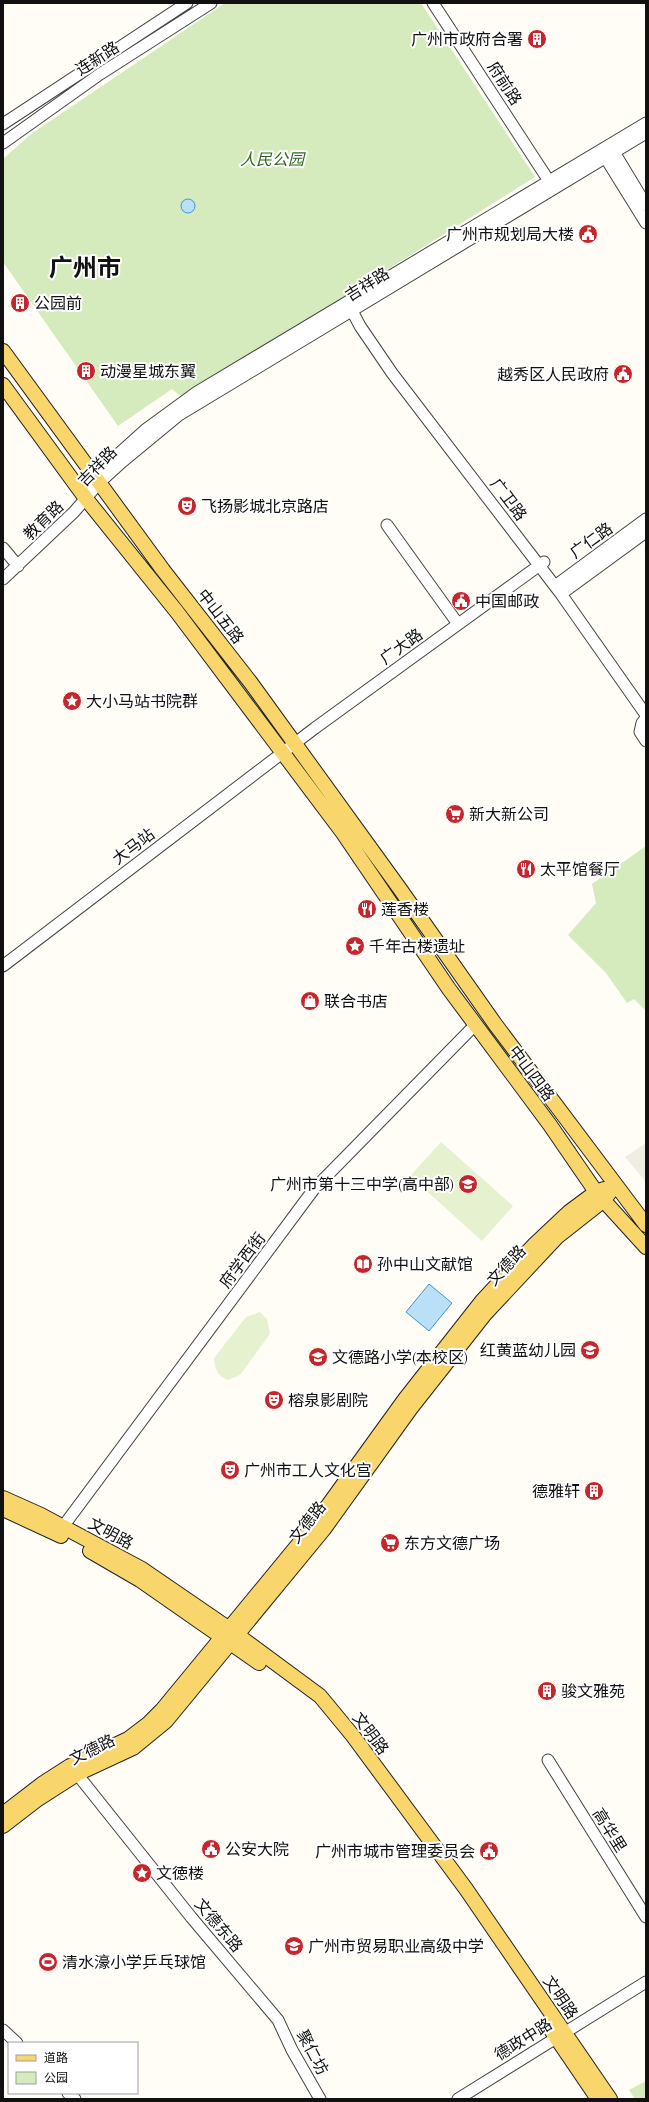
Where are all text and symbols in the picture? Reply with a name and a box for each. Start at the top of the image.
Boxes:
place label: 广州市政府合署 [411,28,523,52]
building icon: 广州市政府合署 [526,28,548,50]
street label: 连新路 [71,36,124,82]
street label: 府前路 [481,57,527,110]
park label: 人民公园 [240,148,306,172]
place label: 广州市规划局大楼 [446,223,574,247]
public building icon: 广州市规划局大楼 [577,223,599,245]
district label: 广州市 [49,251,121,287]
street label: 吉祥路 [341,262,394,308]
building icon: 公园前 [9,292,31,314]
place label: 公园前 [34,292,82,316]
building icon: 动漫星城东翼 [75,360,97,382]
place label: 动漫星城东翼 [100,360,196,384]
place label: 越秀区人民政府 [497,363,609,387]
public building icon: 越秀区人民政府 [612,363,634,385]
street label: 吉祥路 [72,441,123,492]
street label: 广卫路 [484,473,532,526]
street label: 教育路 [18,495,69,546]
theatre icon: 飞扬影城北京路店 [176,495,198,517]
place label: 飞扬影城北京路店 [201,495,329,519]
street label: 广仁路 [565,517,618,565]
street label: 中山五路 [191,584,249,649]
public building icon: 中国邮政 [450,590,472,612]
place label: 中国邮政 [475,590,539,614]
street label: 广大路 [375,623,428,671]
place icon: 大小马站书院群 [61,690,83,712]
place label: 大小马站书院群 [86,690,198,714]
supermarket icon: 新大新公司 [444,803,466,825]
place label: 新大新公司 [469,803,549,827]
street label: 大马站 [107,823,160,871]
restaurant icon: 太平馆餐厅 [515,858,537,880]
place label: 太平馆餐厅 [540,858,620,882]
restaurant icon: 莲香楼 [356,898,378,920]
place label: 莲香楼 [381,898,429,922]
place icon: 千年古楼遗址 [344,935,366,957]
place label: 千年古楼遗址 [369,935,465,959]
shop icon: 联合书店 [299,990,321,1012]
place label: 联合书店 [324,990,388,1014]
street label: 中山四路 [502,1041,560,1106]
place label: 广州市第十三中学(高中部) [270,1173,454,1197]
school or university icon: 广州市第十三中学(高中部) [457,1173,479,1195]
street label: 府学西街 [214,1228,272,1293]
street label: 文德路 [482,1240,532,1291]
library icon: 孙中山文献馆 [352,1253,374,1275]
place label: 孙中山文献馆 [377,1253,473,1277]
place label: 红黄蓝幼儿园 [480,1339,576,1363]
school or university icon: 红黄蓝幼儿园 [579,1339,601,1361]
school or university icon: 文德路小学(本校区) [307,1346,329,1368]
place label: 文德路小学(本校区) [332,1346,468,1370]
theatre icon: 榕泉影剧院 [263,1389,285,1411]
place label: 榕泉影剧院 [288,1389,368,1413]
theatre icon: 广州市工人文化宫 [219,1459,241,1481]
place label: 广州市工人文化宫 [244,1459,372,1483]
place label: 德雅轩 [532,1480,580,1504]
building icon: 德雅轩 [583,1480,605,1502]
street label: 文德路 [284,1496,332,1549]
street label: 文明路 [84,1512,137,1556]
supermarket icon: 东方文德广场 [379,1532,401,1554]
place label: 东方文德广场 [404,1532,500,1556]
building icon: 骏文雅苑 [536,1680,558,1702]
place label: 骏文雅苑 [561,1680,625,1704]
street label: 文明路 [346,1707,394,1760]
street label: 文德路 [66,1729,119,1771]
street label: 高华里 [586,1804,632,1857]
public building icon: 公安大院 [200,1838,222,1860]
place label: 公安大院 [225,1838,289,1862]
place label: 广州市城市管理委员会 [315,1840,475,1864]
public building icon: 广州市城市管理委员会 [478,1840,500,1862]
place icon: 文徳楼 [131,1862,153,1884]
place label: 文徳楼 [156,1862,204,1886]
street label: 文德东路 [188,1893,248,1958]
school or university icon: 广州市贸易职业高级中学 [283,1935,305,1957]
place label: 广州市贸易职业高级中学 [308,1935,484,1959]
sports icon: 清水濠小学乒乓球馆 [37,1951,59,1973]
place label: 清水濠小学乒乓球馆 [62,1951,206,1975]
street label: 文明路 [537,1971,584,2024]
street label: 德政中路 [490,2013,557,2067]
street label: 聚仁坊 [290,2026,334,2079]
legend [8,2042,138,2094]
text: 道路 [44,2049,68,2068]
text: 公园 [44,2069,68,2088]

